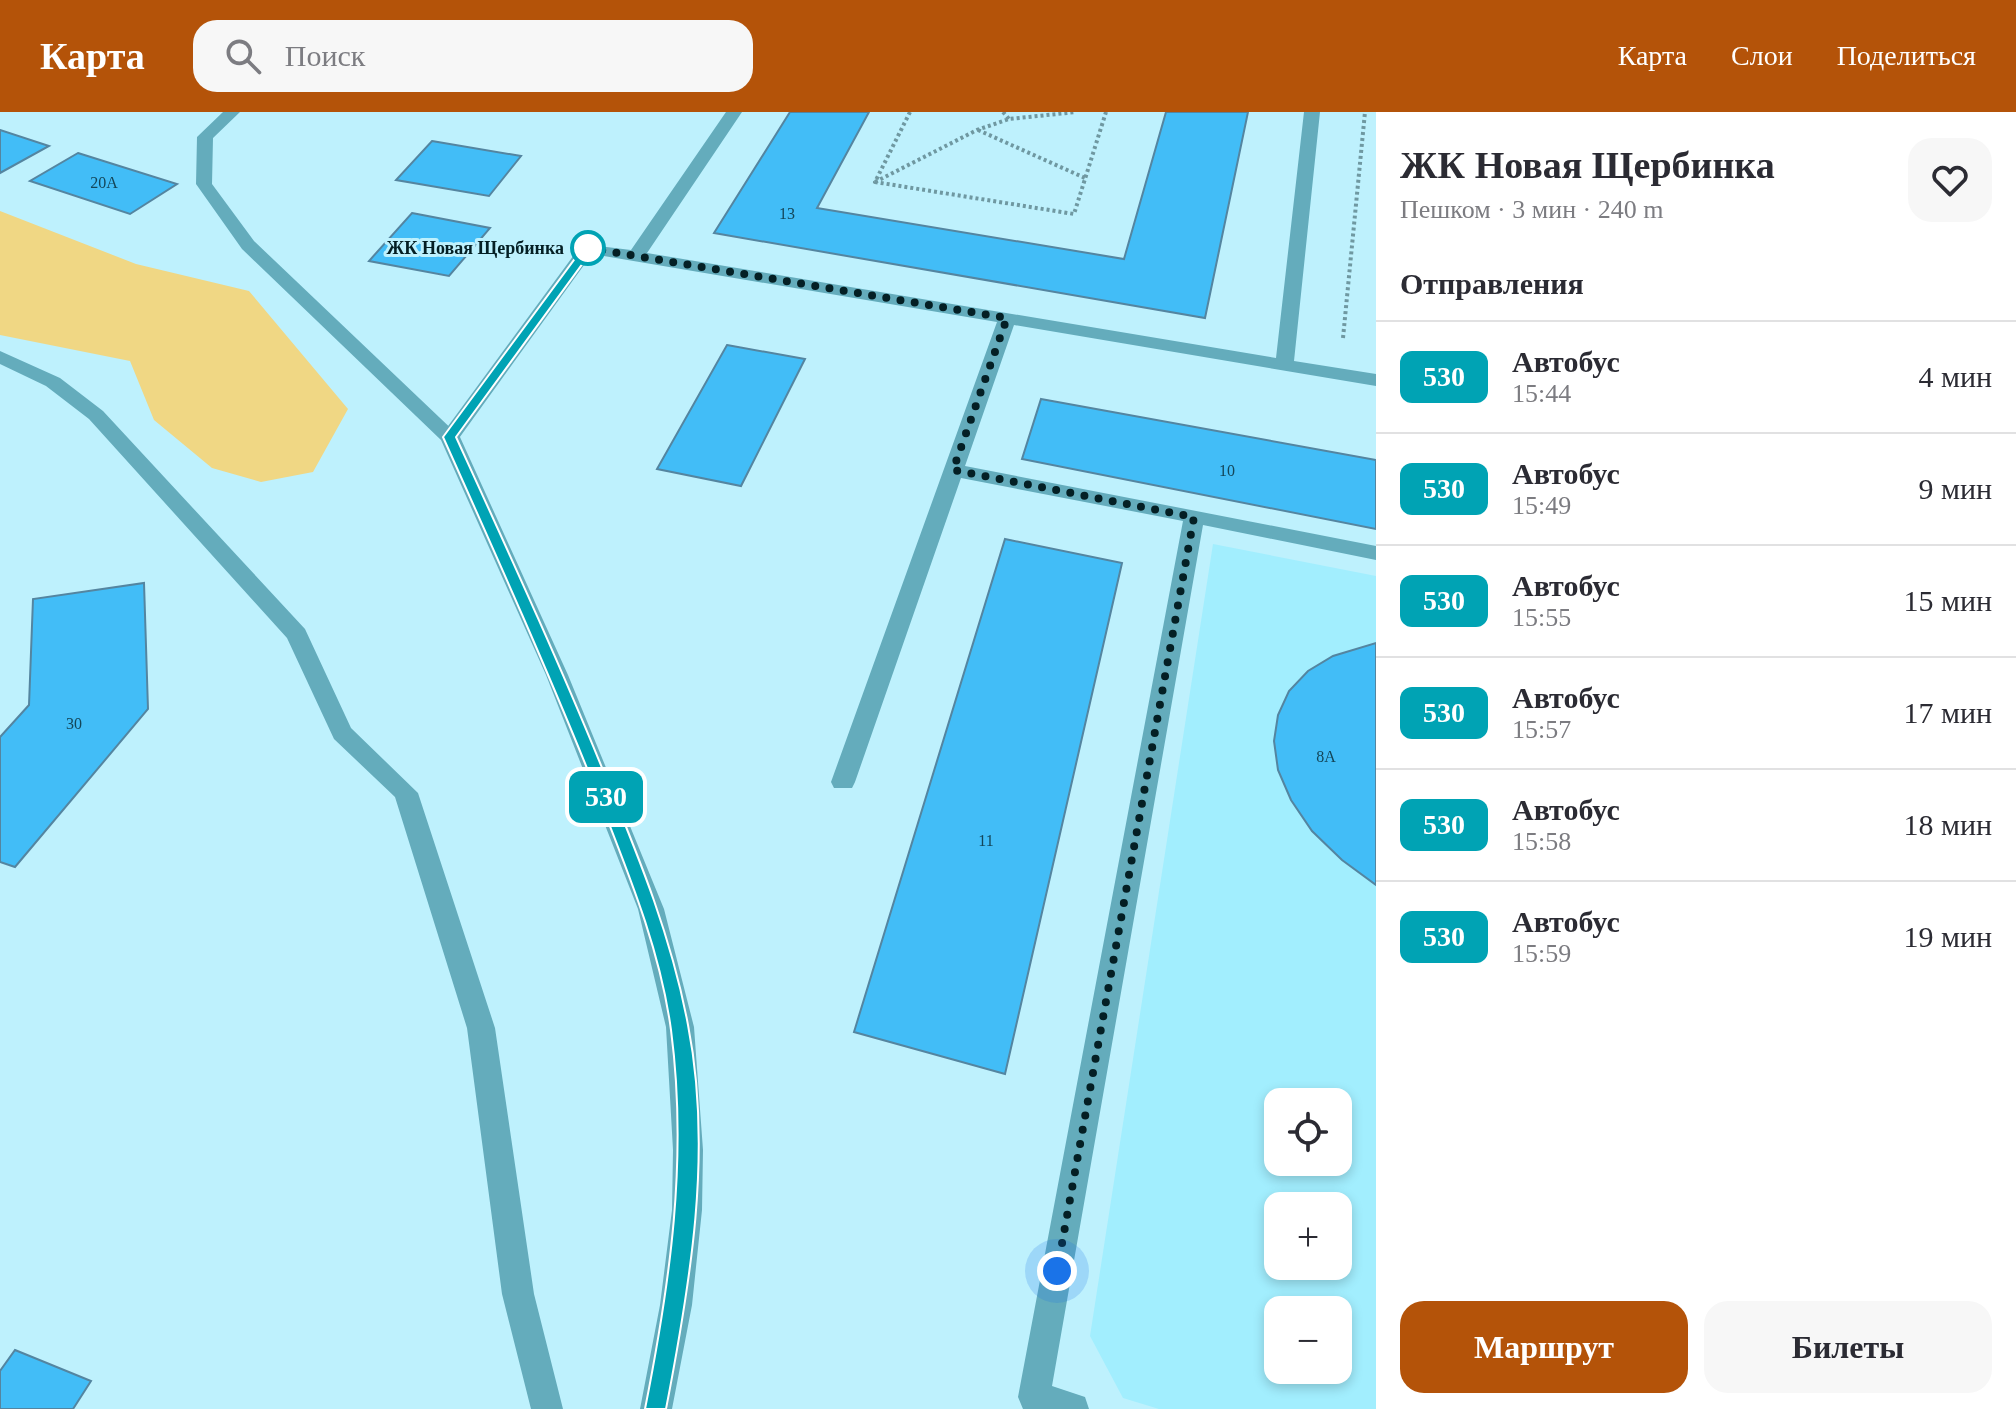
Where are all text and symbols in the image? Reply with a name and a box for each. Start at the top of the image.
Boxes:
search box [193,20,753,92]
icon: search [221,34,265,78]
text: Карта [40,35,145,77]
text: Поиск [285,39,365,72]
text: Карта [1618,40,1687,71]
text: Слои [1731,40,1793,71]
text: Поделиться [1837,40,1976,71]
button: heart [1908,138,1992,222]
text: ЖК Новая Щербинка [1400,144,1775,186]
house number: 20А [90,174,118,191]
text: Пешком · 3 мин · 240 m [1400,195,1663,224]
house number: 13 [779,205,795,222]
marker: ЖК Новая Щербинка [571,231,605,265]
place label: ЖК Новая Щербинка [387,238,564,258]
text: Отправления [1400,267,1584,300]
text: Автобус [1512,345,1620,378]
text: 4 мин [1918,360,1992,393]
text: 530 [1423,361,1465,392]
text: 15:44 [1512,379,1571,408]
text: Автобус [1512,457,1620,490]
house number: 10 [1219,462,1235,479]
text: 9 мин [1918,472,1992,505]
text: 530 [1423,473,1465,504]
text: 15:49 [1512,491,1571,520]
text: Автобус [1512,569,1620,602]
text: 15 мин [1903,584,1992,617]
text: 530 [1423,585,1465,616]
text: 15:55 [1512,603,1571,632]
text: Автобус [1512,681,1620,714]
text: 17 мин [1903,696,1992,729]
text: 530 [1423,697,1465,728]
house number: 30 [66,715,82,732]
text: 15:57 [1512,715,1571,744]
house number: 8А [1316,748,1336,765]
line badge: 530 [560,771,652,823]
text: 530 [585,781,627,812]
text: Автобус [1512,793,1620,826]
text: 18 мин [1903,808,1992,841]
text: 530 [1423,809,1465,840]
text: 15:58 [1512,827,1571,856]
house number: 11 [978,832,994,849]
text: Автобус [1512,905,1620,938]
text: 19 мин [1903,920,1992,953]
text: 530 [1423,921,1465,952]
text: 15:59 [1512,939,1571,968]
map controls [1264,1088,1352,1384]
button: locate [1264,1088,1352,1176]
button: + [1264,1192,1352,1280]
your location [1037,1251,1077,1291]
button: − [1264,1296,1352,1384]
button: Маршрут [1400,1301,1688,1393]
button: Билеты [1704,1301,1992,1393]

